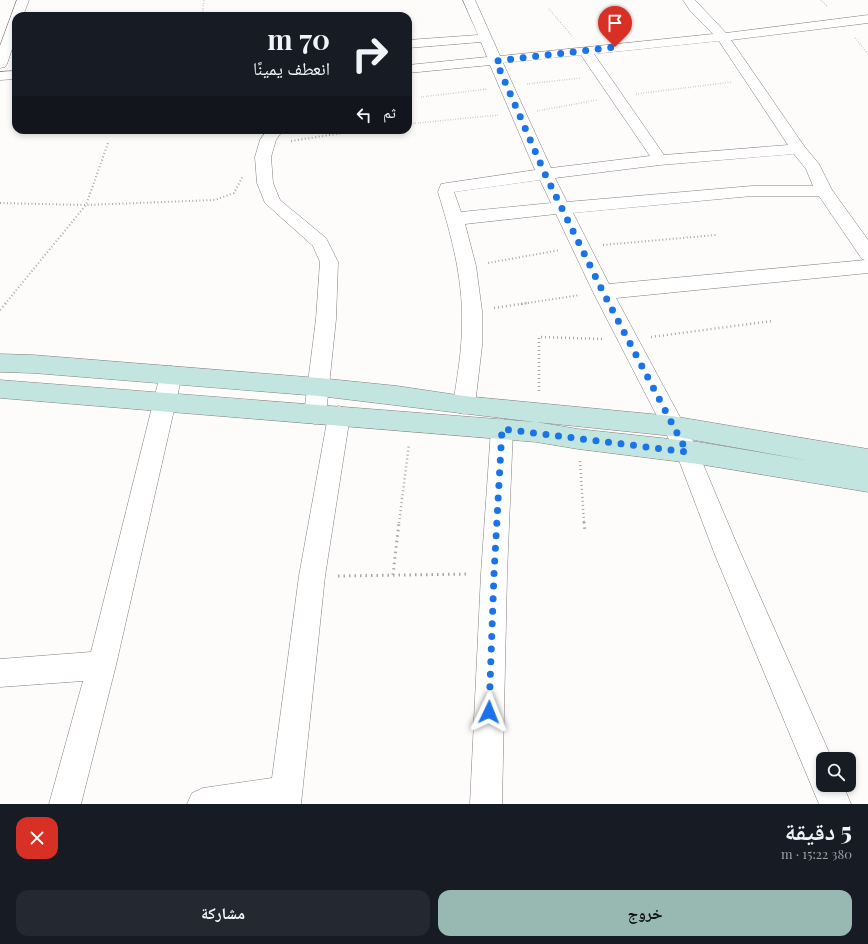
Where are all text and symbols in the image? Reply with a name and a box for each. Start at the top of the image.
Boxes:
pin [598,6,632,47]
icon: arrive [604,12,626,34]
text: 70 m [267,20,330,57]
icon: right [344,28,396,80]
text: انعطف يمينًا [253,56,330,80]
text: ثم [383,102,396,122]
icon: left [353,104,375,126]
position arrow [468,691,510,733]
map controls [816,752,856,792]
button: search [816,752,856,792]
text: 5 دقيقة [785,814,852,846]
button: close [16,817,58,859]
text: 380 m · 15:22 [781,845,852,862]
button: مشاركة [16,890,430,936]
button: خروج [438,890,852,936]

